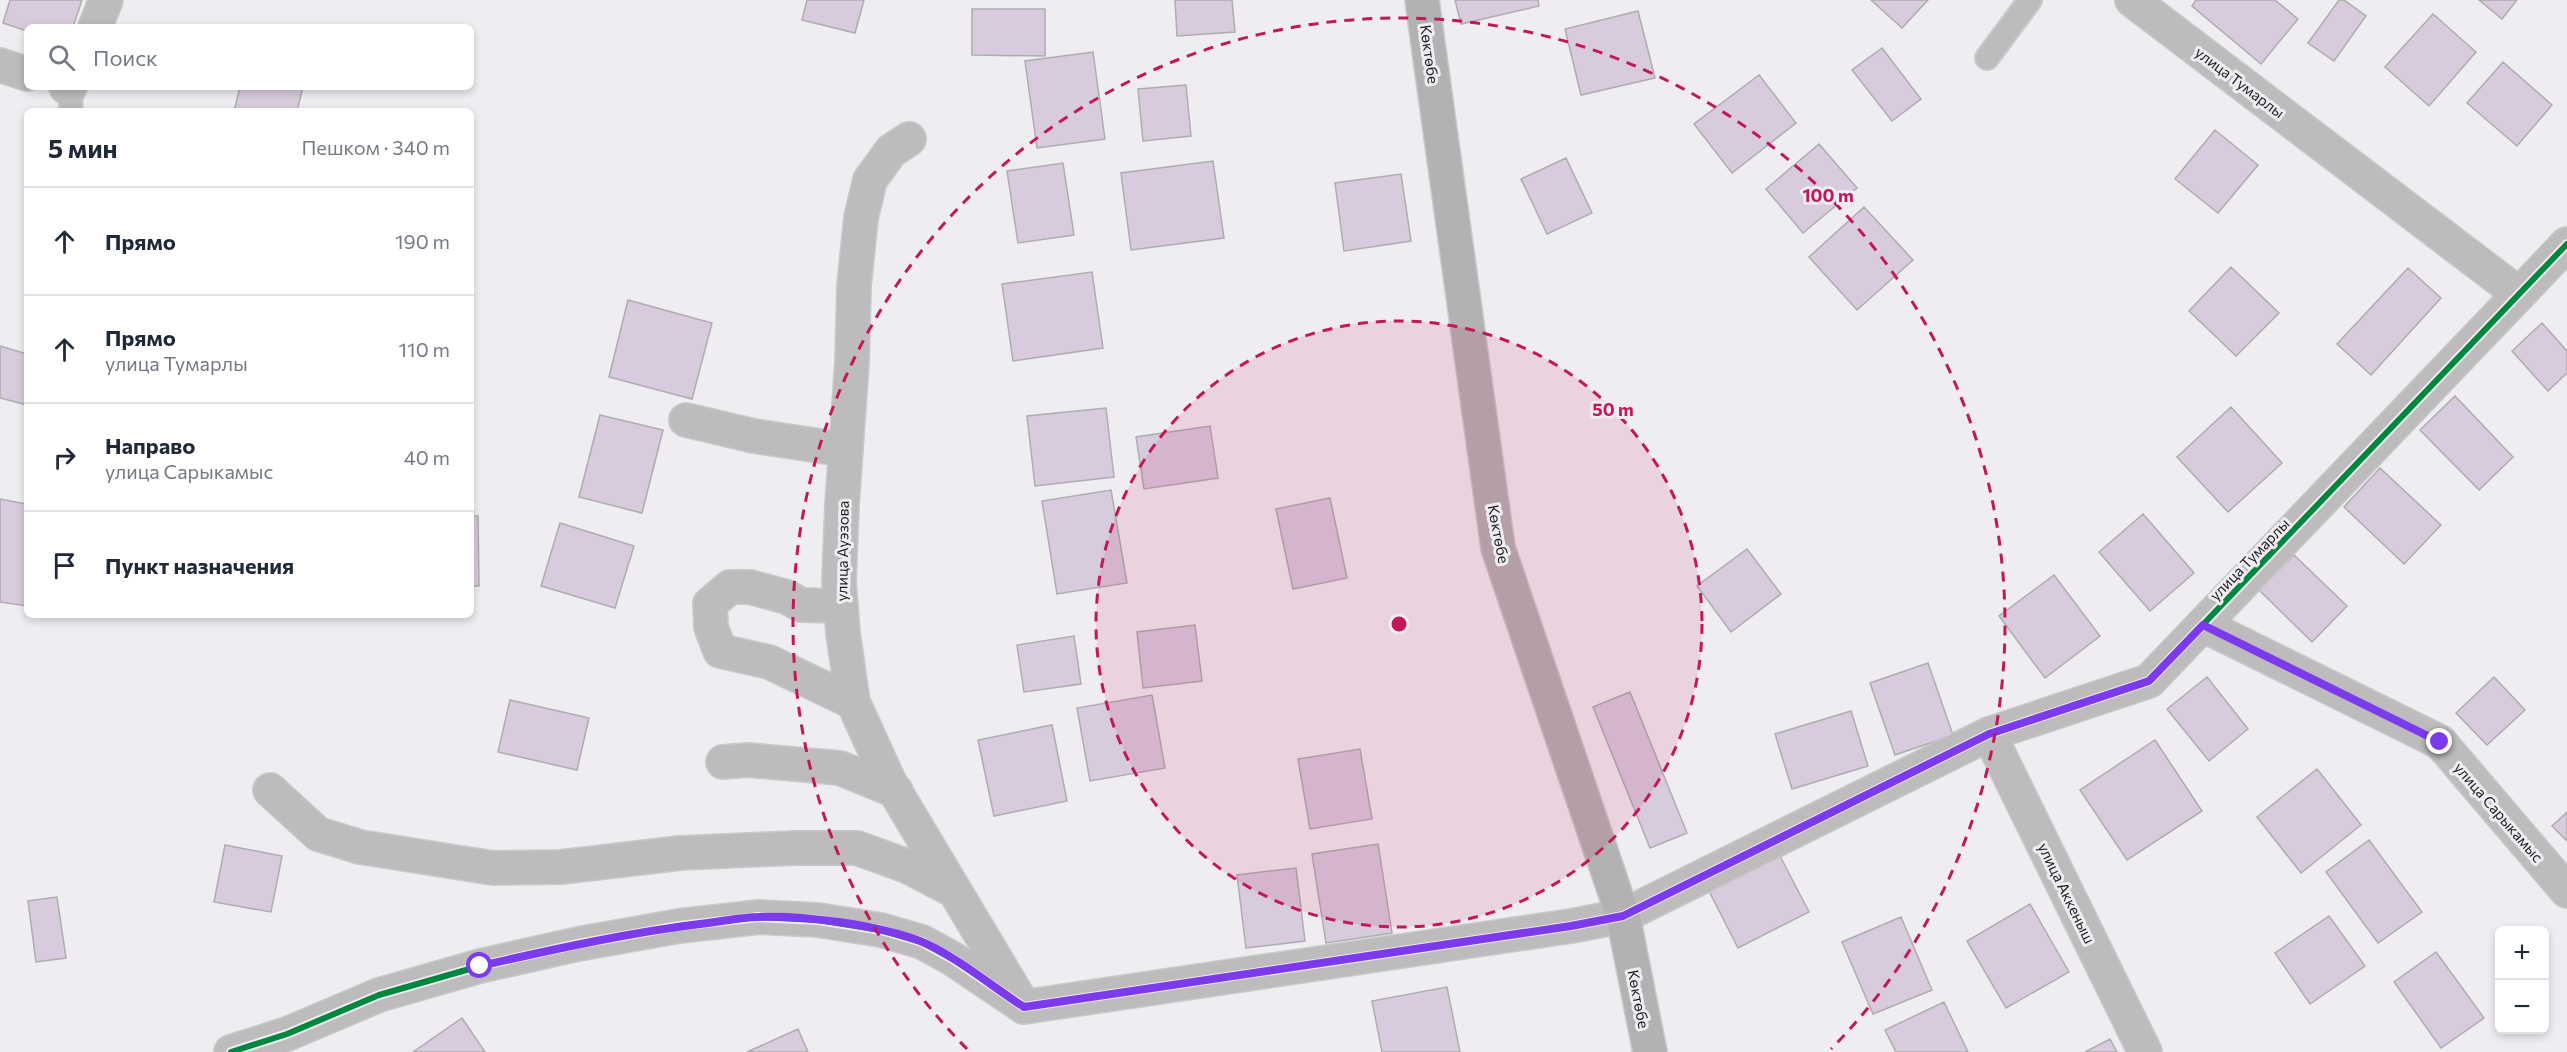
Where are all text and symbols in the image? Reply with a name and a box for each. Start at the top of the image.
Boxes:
street label: Көктөбе [1417,23,1443,85]
search box [24,24,474,90]
icon: search [45,41,78,74]
street label: улица Тумарлы [2192,43,2288,121]
text: Поиск [93,44,158,71]
text: 5 мин [48,132,118,163]
text: Пешком · 340 m [301,135,450,159]
text: 100 m [1802,184,1854,206]
icon: ahead [48,225,81,258]
text: Прямо [105,228,176,255]
text: 190 m [395,229,450,253]
text: Прямо [105,324,176,351]
icon: ahead [48,333,81,366]
text: 110 m [399,337,450,361]
text: улица Тумарлы [105,351,248,375]
text: 50 m [1592,398,1634,420]
text: Направо [105,432,195,459]
icon: right [48,441,81,474]
text: 40 m [404,445,450,469]
text: улица Сарыкамыс [105,459,273,483]
street label: улица Ауэзова [832,500,852,602]
street label: Көктөбе [1484,503,1514,565]
street label: улица Тумарлы [2205,514,2293,604]
icon: arrive [48,549,81,582]
text: Пункт назначения [105,552,294,579]
centre of rings [1389,614,1409,634]
route end [2426,728,2452,754]
street label: улица Сарыкамыс [2451,758,2547,866]
street label: улица Аккеныш [2035,840,2099,946]
map controls [2495,926,2549,1034]
button: + [2495,926,2549,980]
route start [466,952,492,978]
street label: Көктөбе [1624,968,1654,1030]
button: − [2495,980,2549,1034]

